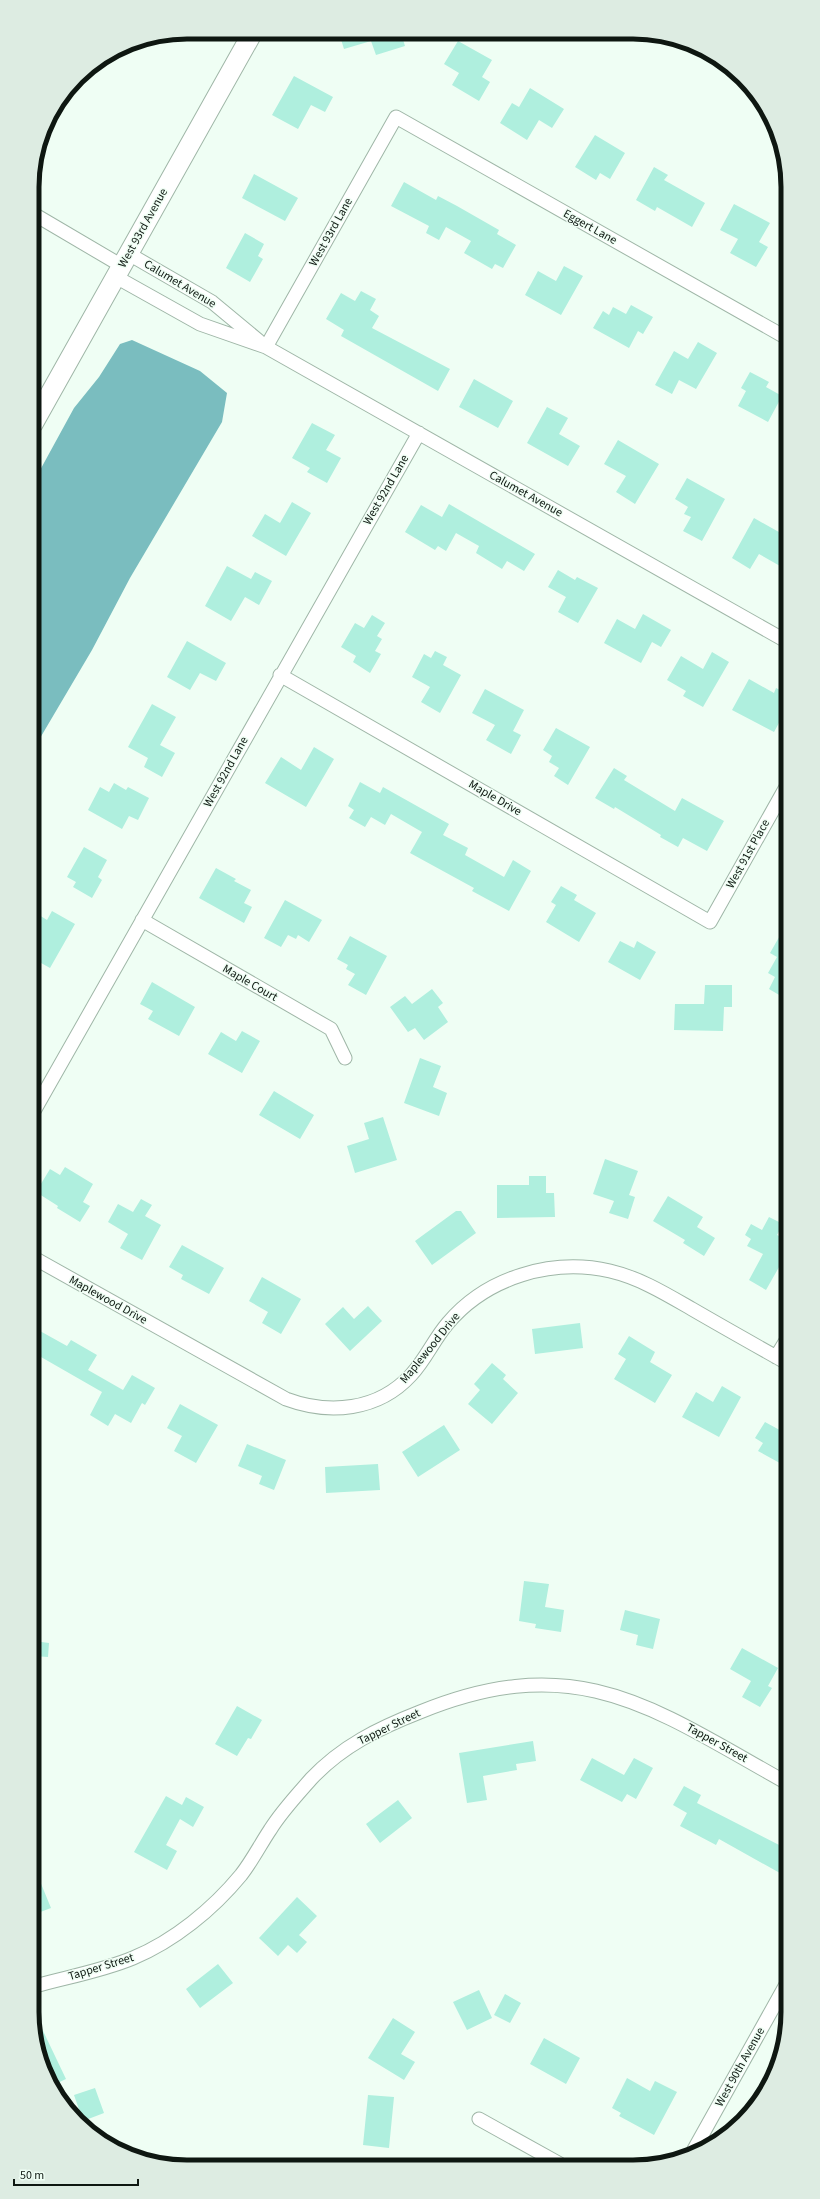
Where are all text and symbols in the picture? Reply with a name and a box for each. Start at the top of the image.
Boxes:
street label: West 93rd Avenue [114,185,172,271]
street label: West 93rd Lane [305,195,357,269]
street label: Eggert Lane [560,205,620,249]
street label: Calumet Avenue [141,256,219,312]
street label: West 92nd Lane [359,452,413,528]
street label: Calumet Avenue [486,467,566,521]
street label: West 92nd Lane [200,733,253,810]
street label: Maple Drive [465,776,525,820]
street label: West 91st Place [722,816,774,892]
street label: Maple Court [219,960,281,1006]
street label: Maplewood Drive [66,1271,150,1329]
street label: Maplewood Drive [396,1309,464,1387]
street label: Tapper Street [355,1705,423,1749]
street label: Tapper Street [683,1719,751,1767]
street label: Tapper Street [66,1949,136,1985]
street label: West 90th Avenue [711,2024,769,2110]
scale bar [14,2161,138,2187]
text: 50 m [20,2167,44,2184]

